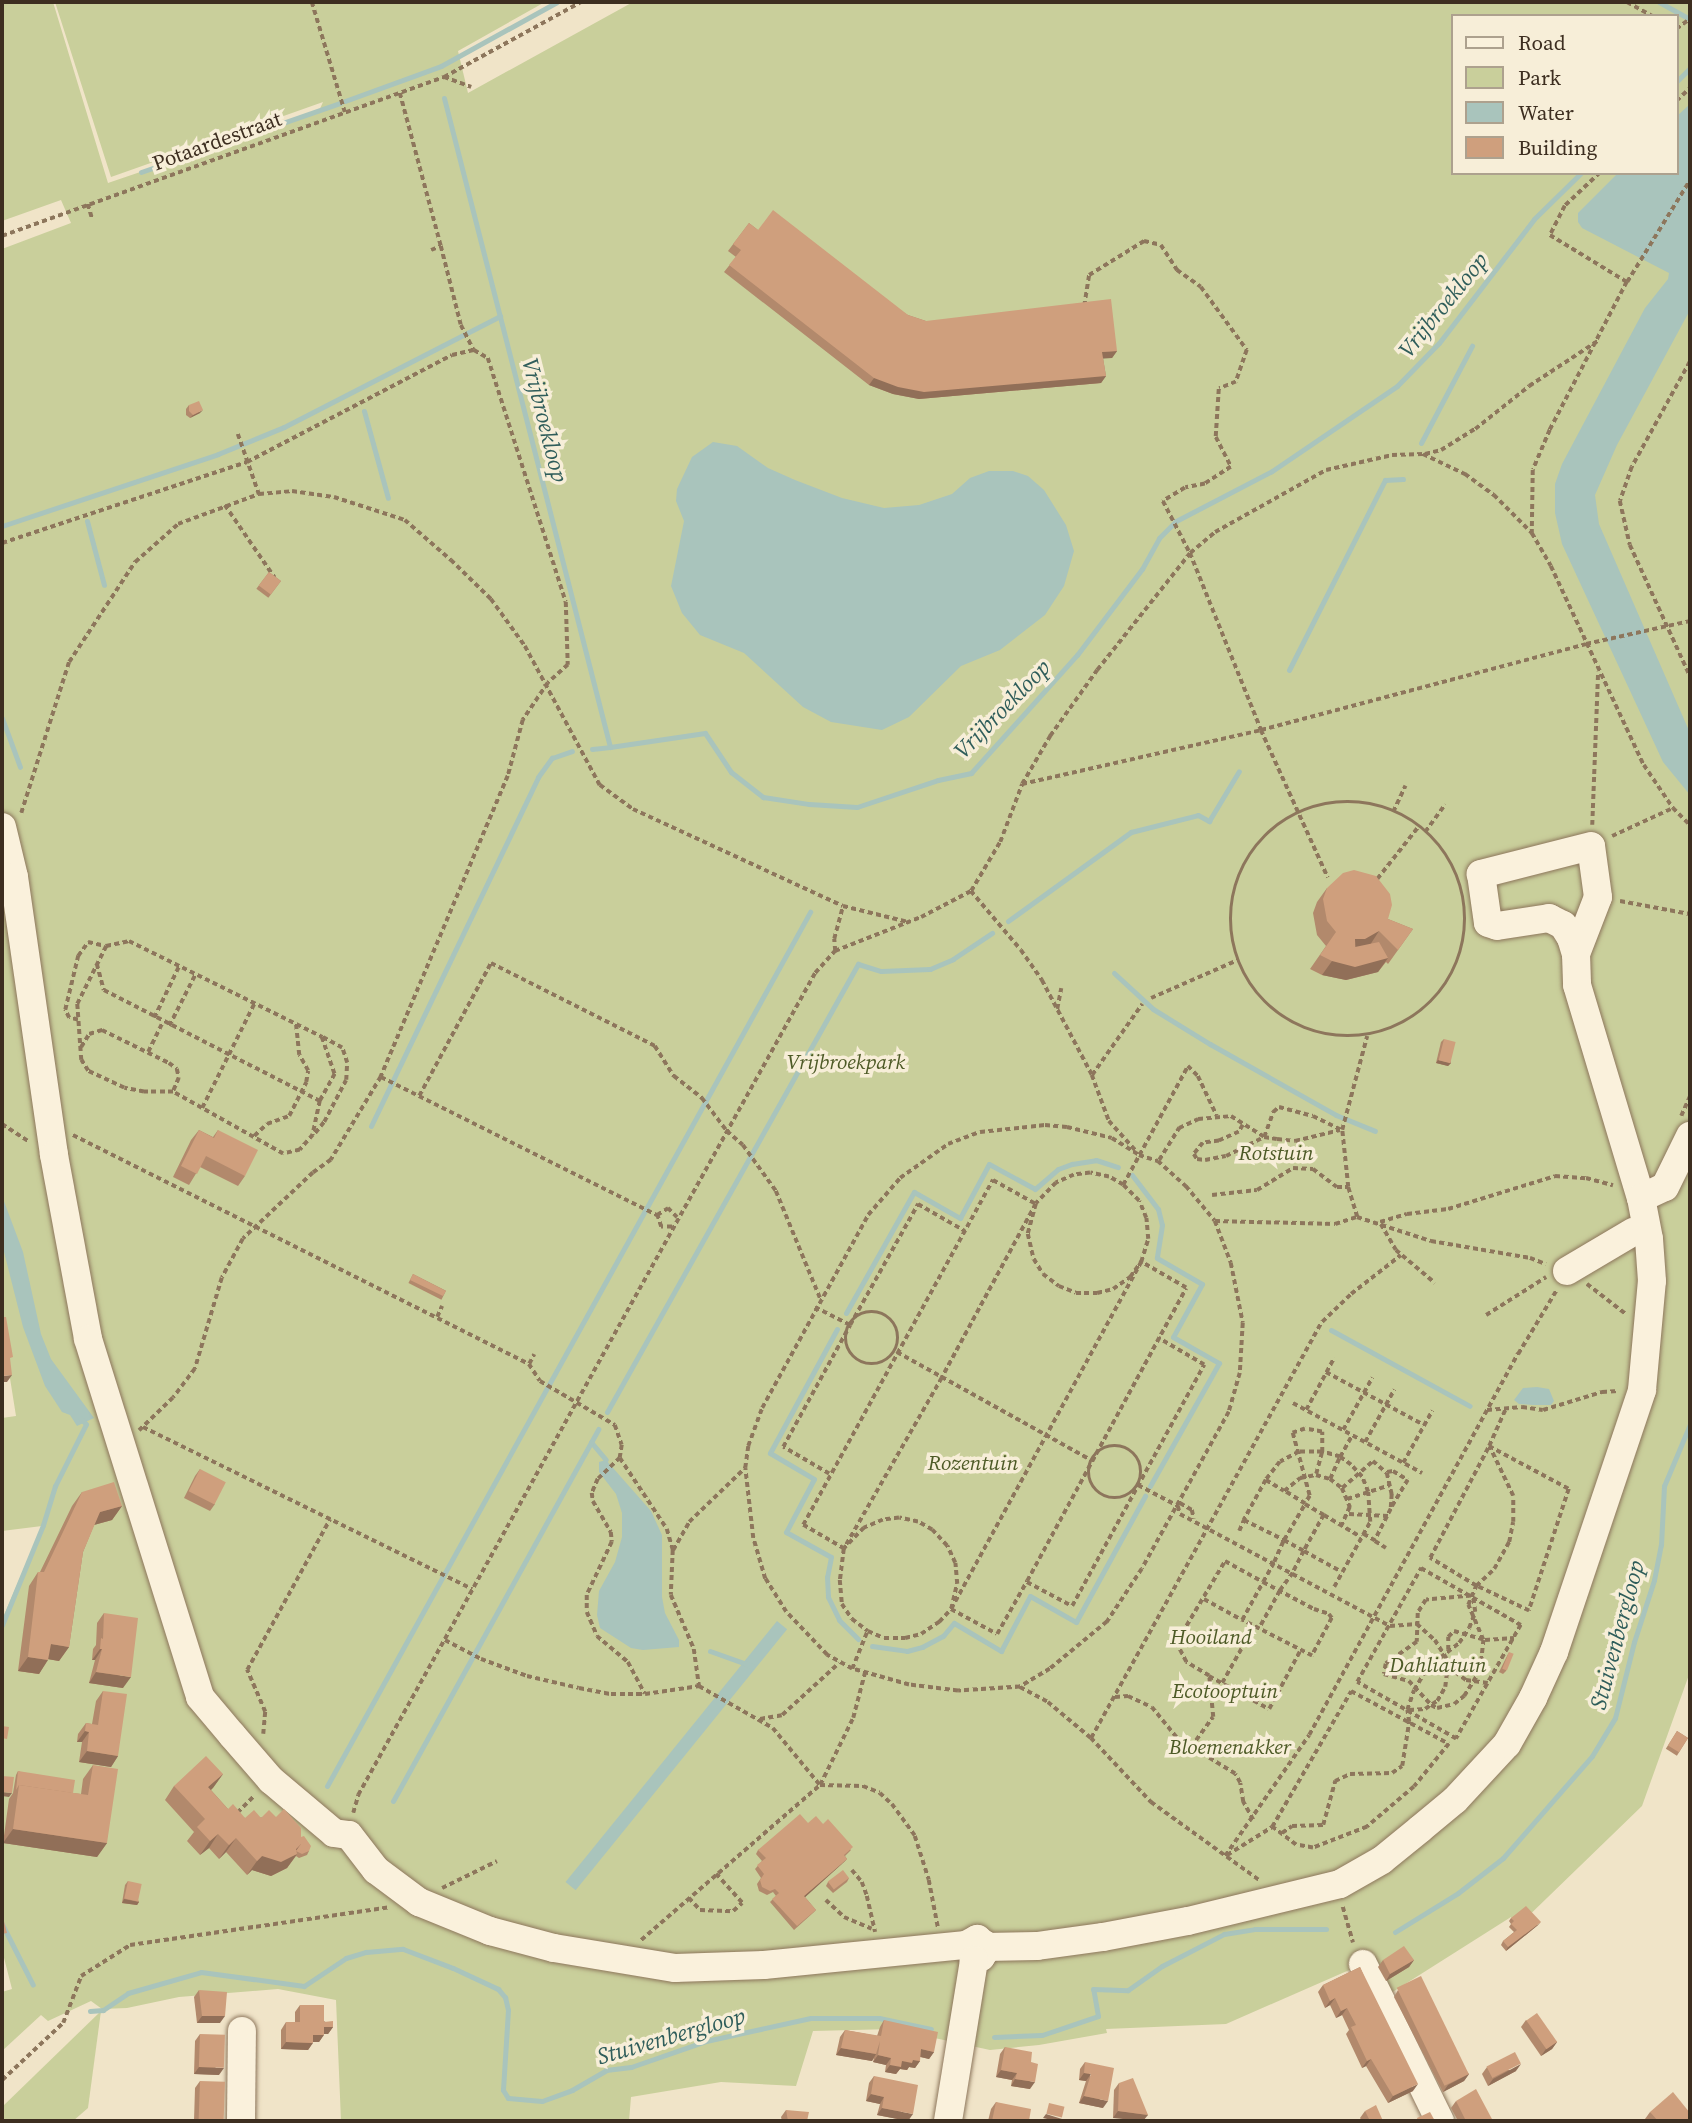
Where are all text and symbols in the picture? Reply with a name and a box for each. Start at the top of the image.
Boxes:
legend [1450,14,1678,175]
text: Road [1518,28,1566,57]
text: Park [1518,63,1561,92]
text: Water [1518,98,1574,127]
street label: Potaardestraat [149,106,285,176]
text: Building [1518,133,1597,162]
water label: Vrijbroekloop [1392,247,1494,363]
water label: Vrijbroekloop [516,355,574,485]
water label: Vrijbroekloop [948,654,1056,764]
park label: Vrijbroekpark [787,1049,905,1075]
park label: Rotstuin [1238,1140,1314,1166]
park label: Rozentuin [928,1450,1018,1476]
water label: Stuivenbergloop [1584,1558,1650,1712]
park label: Hooiland [1170,1624,1252,1650]
park label: Dahliatuin [1389,1652,1487,1678]
park label: Ecotooptuin [1172,1678,1278,1704]
park label: Bloemenakker [1169,1734,1291,1760]
water label: Stuivenbergloop [594,2002,748,2070]

